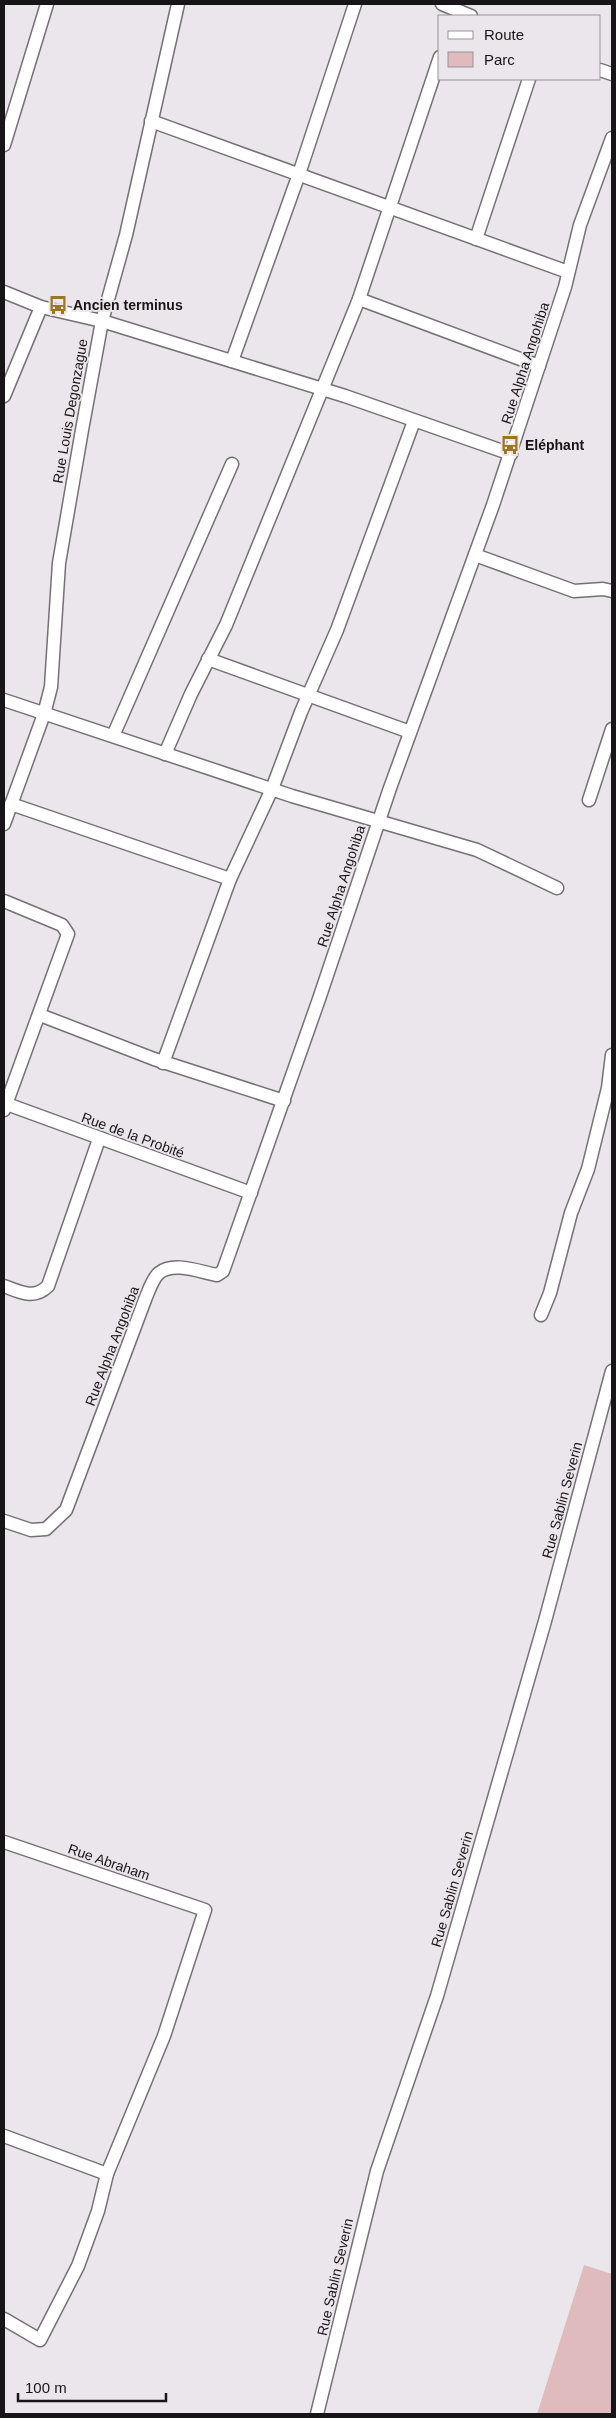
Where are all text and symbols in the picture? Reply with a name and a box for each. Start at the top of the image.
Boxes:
legend [438,15,601,80]
text: Route [484,26,524,43]
text: Parc [484,51,515,68]
bus stop icon: Ancien terminus [47,294,69,316]
place label: Ancien terminus [73,297,183,313]
street label: Rue Alpha Angohiba [498,300,552,426]
street label: Rue Louis Degonzague [49,337,91,484]
bus stop icon: Eléphant [499,434,521,456]
place label: Eléphant [525,437,584,453]
street label: Rue Alpha Angohiba [314,823,368,949]
street label: Rue de la Probité [79,1109,187,1161]
street label: Rue Alpha Angohiba [82,1284,142,1408]
street label: Rue Sablin Severin [539,1440,585,1560]
street label: Rue Sablin Severin [428,1829,476,1949]
street label: Rue Abraham [66,1841,152,1883]
street label: Rue Sablin Severin [314,2217,356,2337]
scale bar [18,2370,165,2402]
text: 100 m [25,2379,67,2396]

